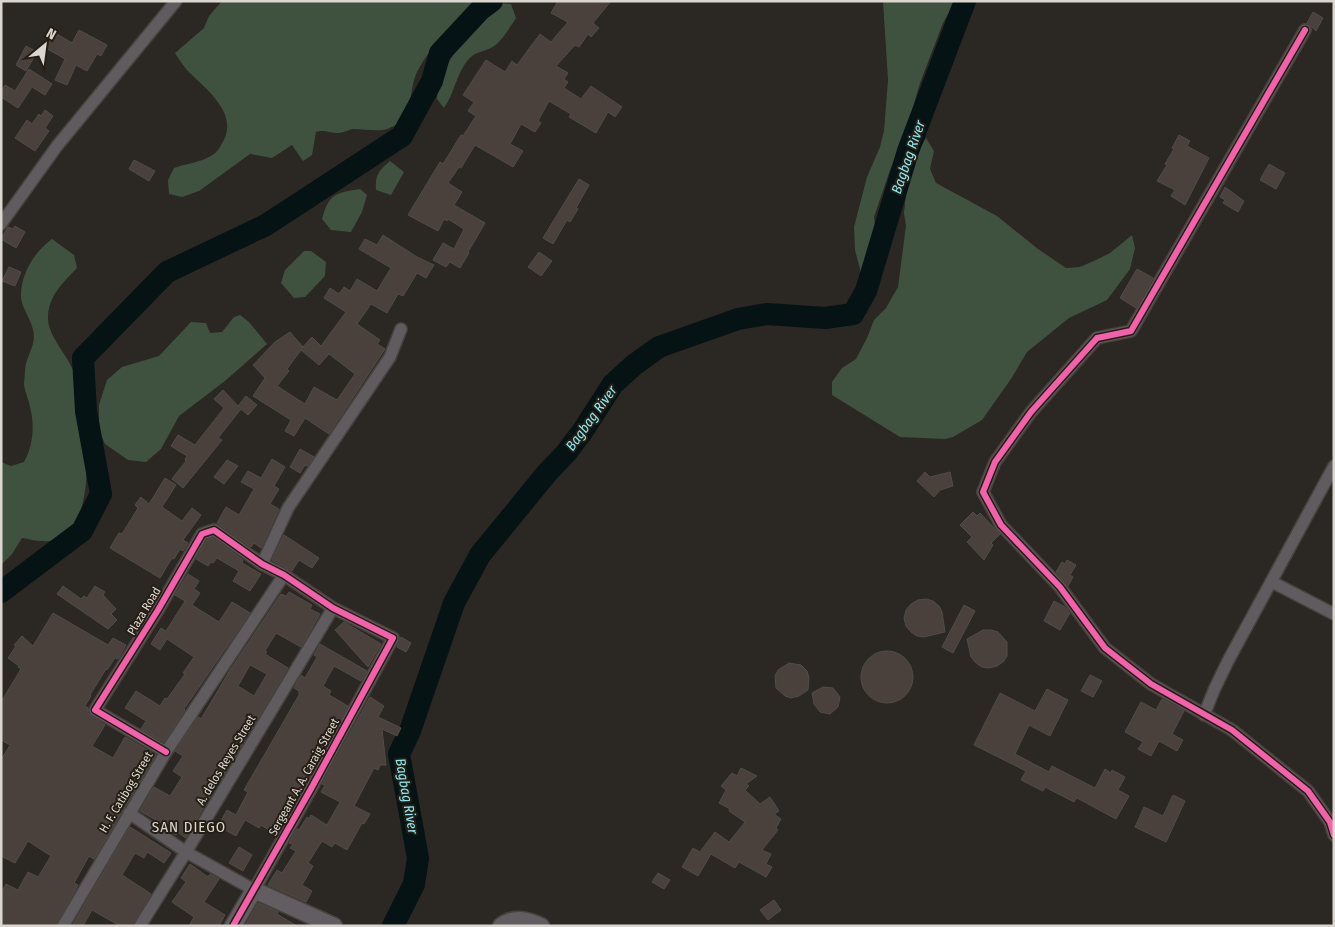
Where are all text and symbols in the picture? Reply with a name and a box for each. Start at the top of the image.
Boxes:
north arrow [20,20,70,70]
text: N [43,25,59,44]
water label: Bagbag River [888,117,929,196]
water label: Bagbag River [562,382,621,454]
street label: Plaza Road [124,585,164,637]
street label: A. delos Reyes Street [194,712,258,807]
street label: Sergeant A. A. Caraig Street [266,716,342,838]
street label: H. F. Catibog Street [96,749,156,835]
water label: Bagbag River [392,757,422,836]
district label: SAN DIEGO [152,818,226,836]

